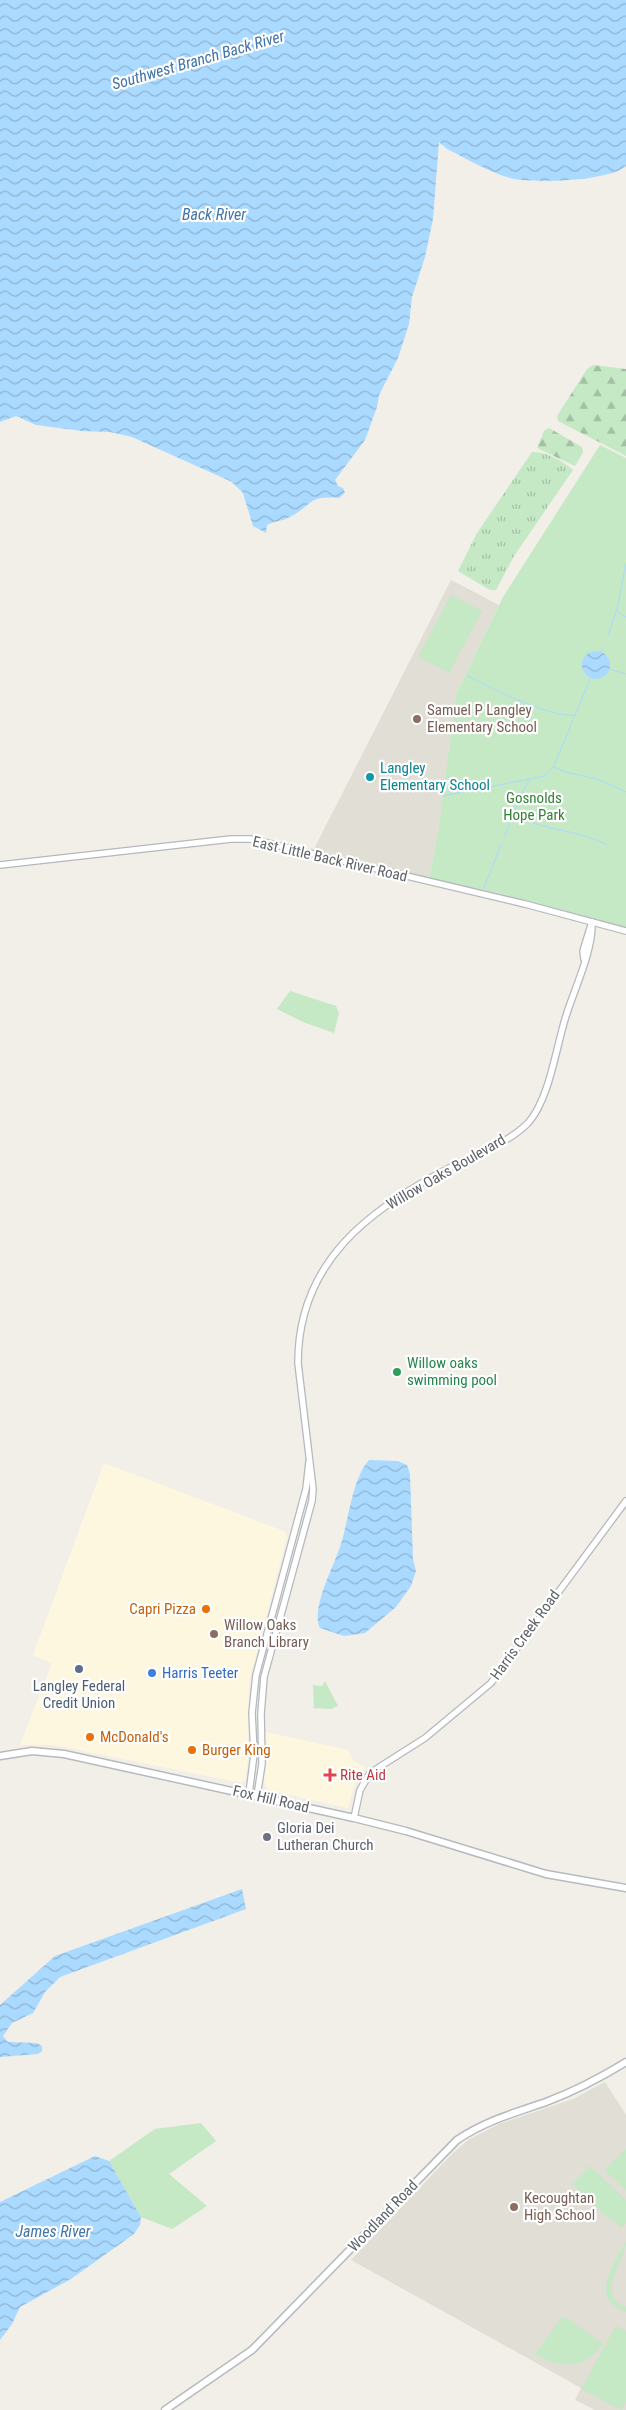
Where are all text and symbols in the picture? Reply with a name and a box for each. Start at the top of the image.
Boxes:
water label: Southwest Branch Back River [110,26,288,94]
water label: Back River [182,205,247,224]
place label: Samuel P Langley Elementary School [427,701,537,736]
marker: Samuel P Langley Elementary School [411,713,423,725]
place label: Langley Elementary School [380,759,490,794]
marker: Langley Elementary School [364,771,376,783]
park label: Gosnolds Hope Park [503,789,565,824]
street label: East Little Back River Road [251,832,409,886]
street label: Willow Oaks Boulevard [383,1131,509,1213]
place label: Willow oaks swimming pool [407,1354,497,1389]
marker: Willow oaks swimming pool [391,1366,403,1378]
street label: Harris Creek Road [486,1587,564,1683]
place label: Capri Pizza [129,1600,196,1618]
marker: Capri Pizza [200,1603,212,1615]
place label: Willow Oaks Branch Library [224,1616,309,1651]
marker: Willow Oaks Branch Library [208,1628,220,1640]
marker: Langley Federal Credit Union [73,1663,85,1675]
place label: Harris Teeter [162,1664,239,1682]
marker: Harris Teeter [146,1667,158,1679]
place label: Langley Federal Credit Union [33,1677,125,1712]
place label: McDonald's [100,1728,169,1746]
marker: McDonald's [84,1731,96,1743]
place label: Burger King [202,1741,271,1759]
marker: Burger King [186,1744,198,1756]
place label: Rite Aid [340,1766,386,1784]
marker: Rite Aid [324,1769,336,1781]
street label: Fox Hill Road [231,1781,311,1817]
place label: Gloria Dei Lutheran Church [277,1819,374,1854]
marker: Gloria Dei Lutheran Church [261,1831,273,1843]
street label: Woodland Road [344,2176,422,2256]
place label: Kecoughtan High School [524,2189,595,2224]
marker: Kecoughtan High School [508,2201,520,2213]
water label: James River [16,2222,92,2241]

